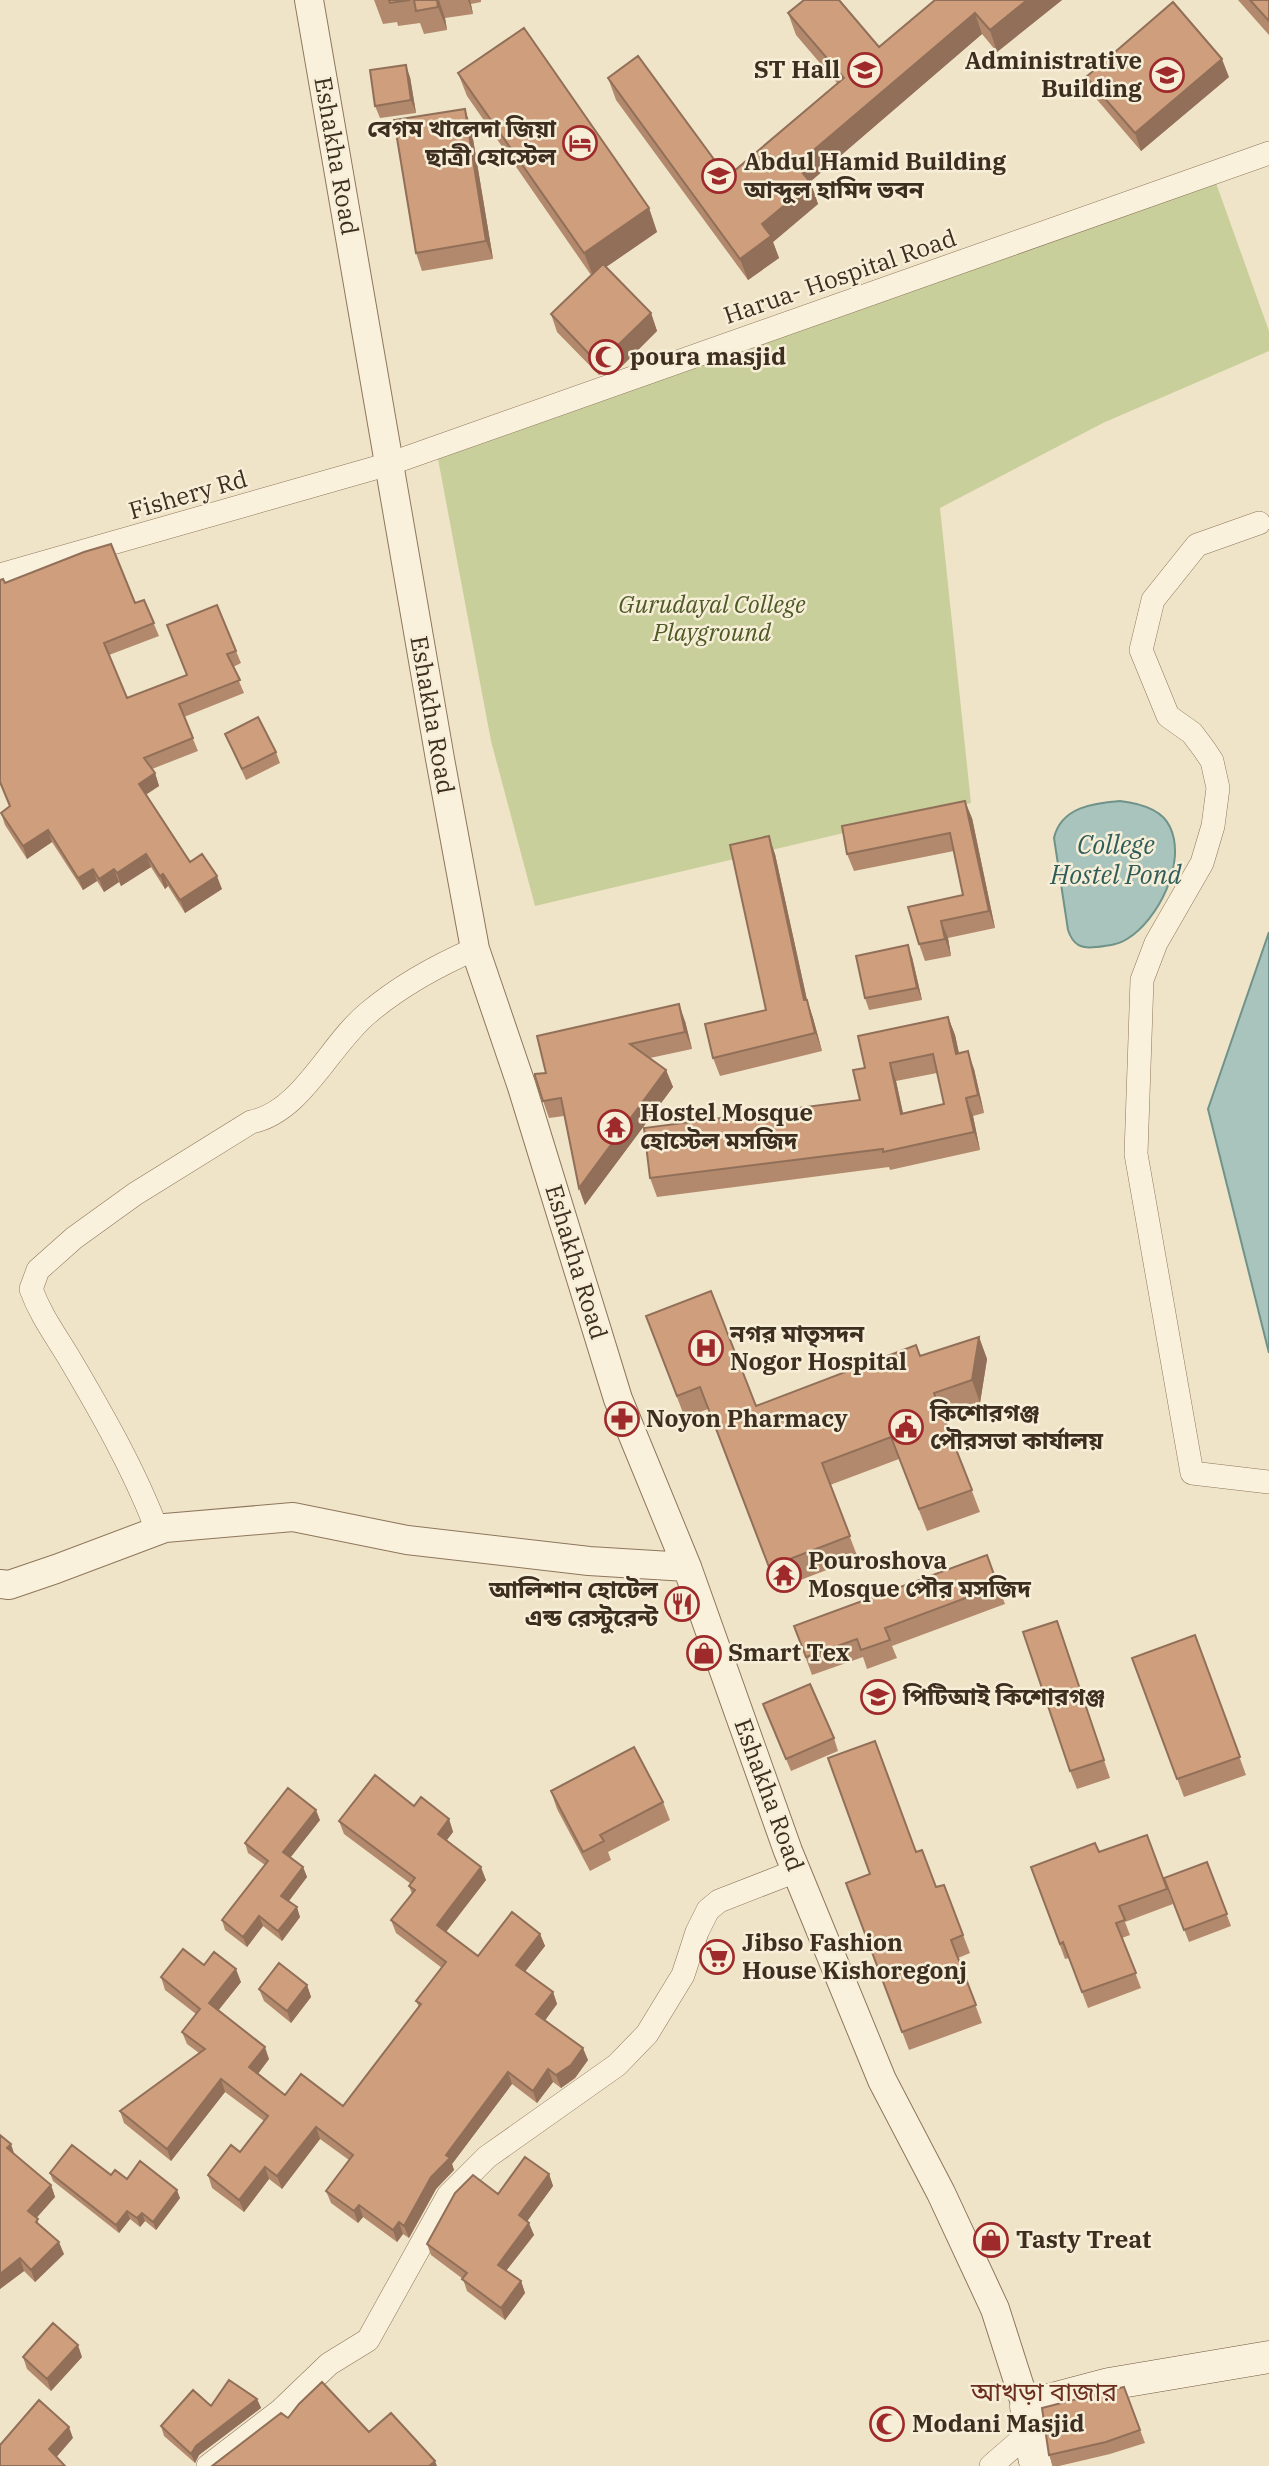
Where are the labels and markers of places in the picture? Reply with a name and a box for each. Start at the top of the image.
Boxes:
place label: Administrative Building [965,44,1142,104]
school or university icon: ST Hall [846,51,884,89]
place label: ST Hall [754,53,840,85]
school or university icon: Administrative Building [1148,56,1186,94]
place label: বেগম খালেদা জিয়া ছাত্রী হোস্টেল [367,112,557,172]
hotel icon: বেগম খালেদা জিয়া ছাত্রী হোস্টেল [561,124,599,162]
place label: Abdul Hamid Building আব্দুল হামিদ ভবন [743,145,1006,205]
school or university icon: Abdul Hamid Building আব্দুল হামিদ ভবন [700,157,738,195]
mosque icon: poura masjid [587,338,625,376]
place label: poura masjid [630,340,786,372]
place label: Hostel Mosque হোস্টেল মসজিদ [640,1096,813,1156]
temple icon: Hostel Mosque হোস্টেল মসজিদ [596,1108,634,1146]
place label: নগর মাতৃসদন Nogor Hospital [729,1317,907,1377]
hospital icon: নগর মাতৃসদন Nogor Hospital [687,1329,725,1367]
place label: কিশোরগঞ্জ পৌরসভা কার্যালয় [929,1396,1104,1456]
pharmacy icon: Noyon Pharmacy [603,1400,641,1438]
place label: Noyon Pharmacy [646,1402,848,1434]
public building icon: কিশোরগঞ্জ পৌরসভা কার্যালয় [887,1408,925,1446]
place label: Pouroshova Mosque পৌর মসজিদ [808,1544,1031,1604]
temple icon: Pouroshova Mosque পৌর মসজিদ [765,1556,803,1594]
place label: আলিশান হোটেল এন্ড রেস্টুরেন্ট [488,1573,659,1634]
restaurant icon: আলিশান হোটেল এন্ড রেস্টুরেন্ট [663,1585,701,1623]
shop icon: Smart Tex [685,1634,723,1672]
place label: Smart Tex [728,1636,850,1668]
school or university icon: পিটিআই কিশোরগঞ্জ [859,1678,897,1716]
place label: পিটিআই কিশোরগঞ্জ [902,1680,1105,1712]
place label: Jibso Fashion House Kishoregonj [742,1926,967,1986]
supermarket icon: Jibso Fashion House Kishoregonj [698,1938,736,1976]
shop icon: Tasty Treat [972,2221,1010,2259]
place label: Tasty Treat [1016,2223,1151,2255]
mosque icon: Modani Masjid [868,2405,906,2443]
place label: Modani Masjid [912,2407,1084,2439]

